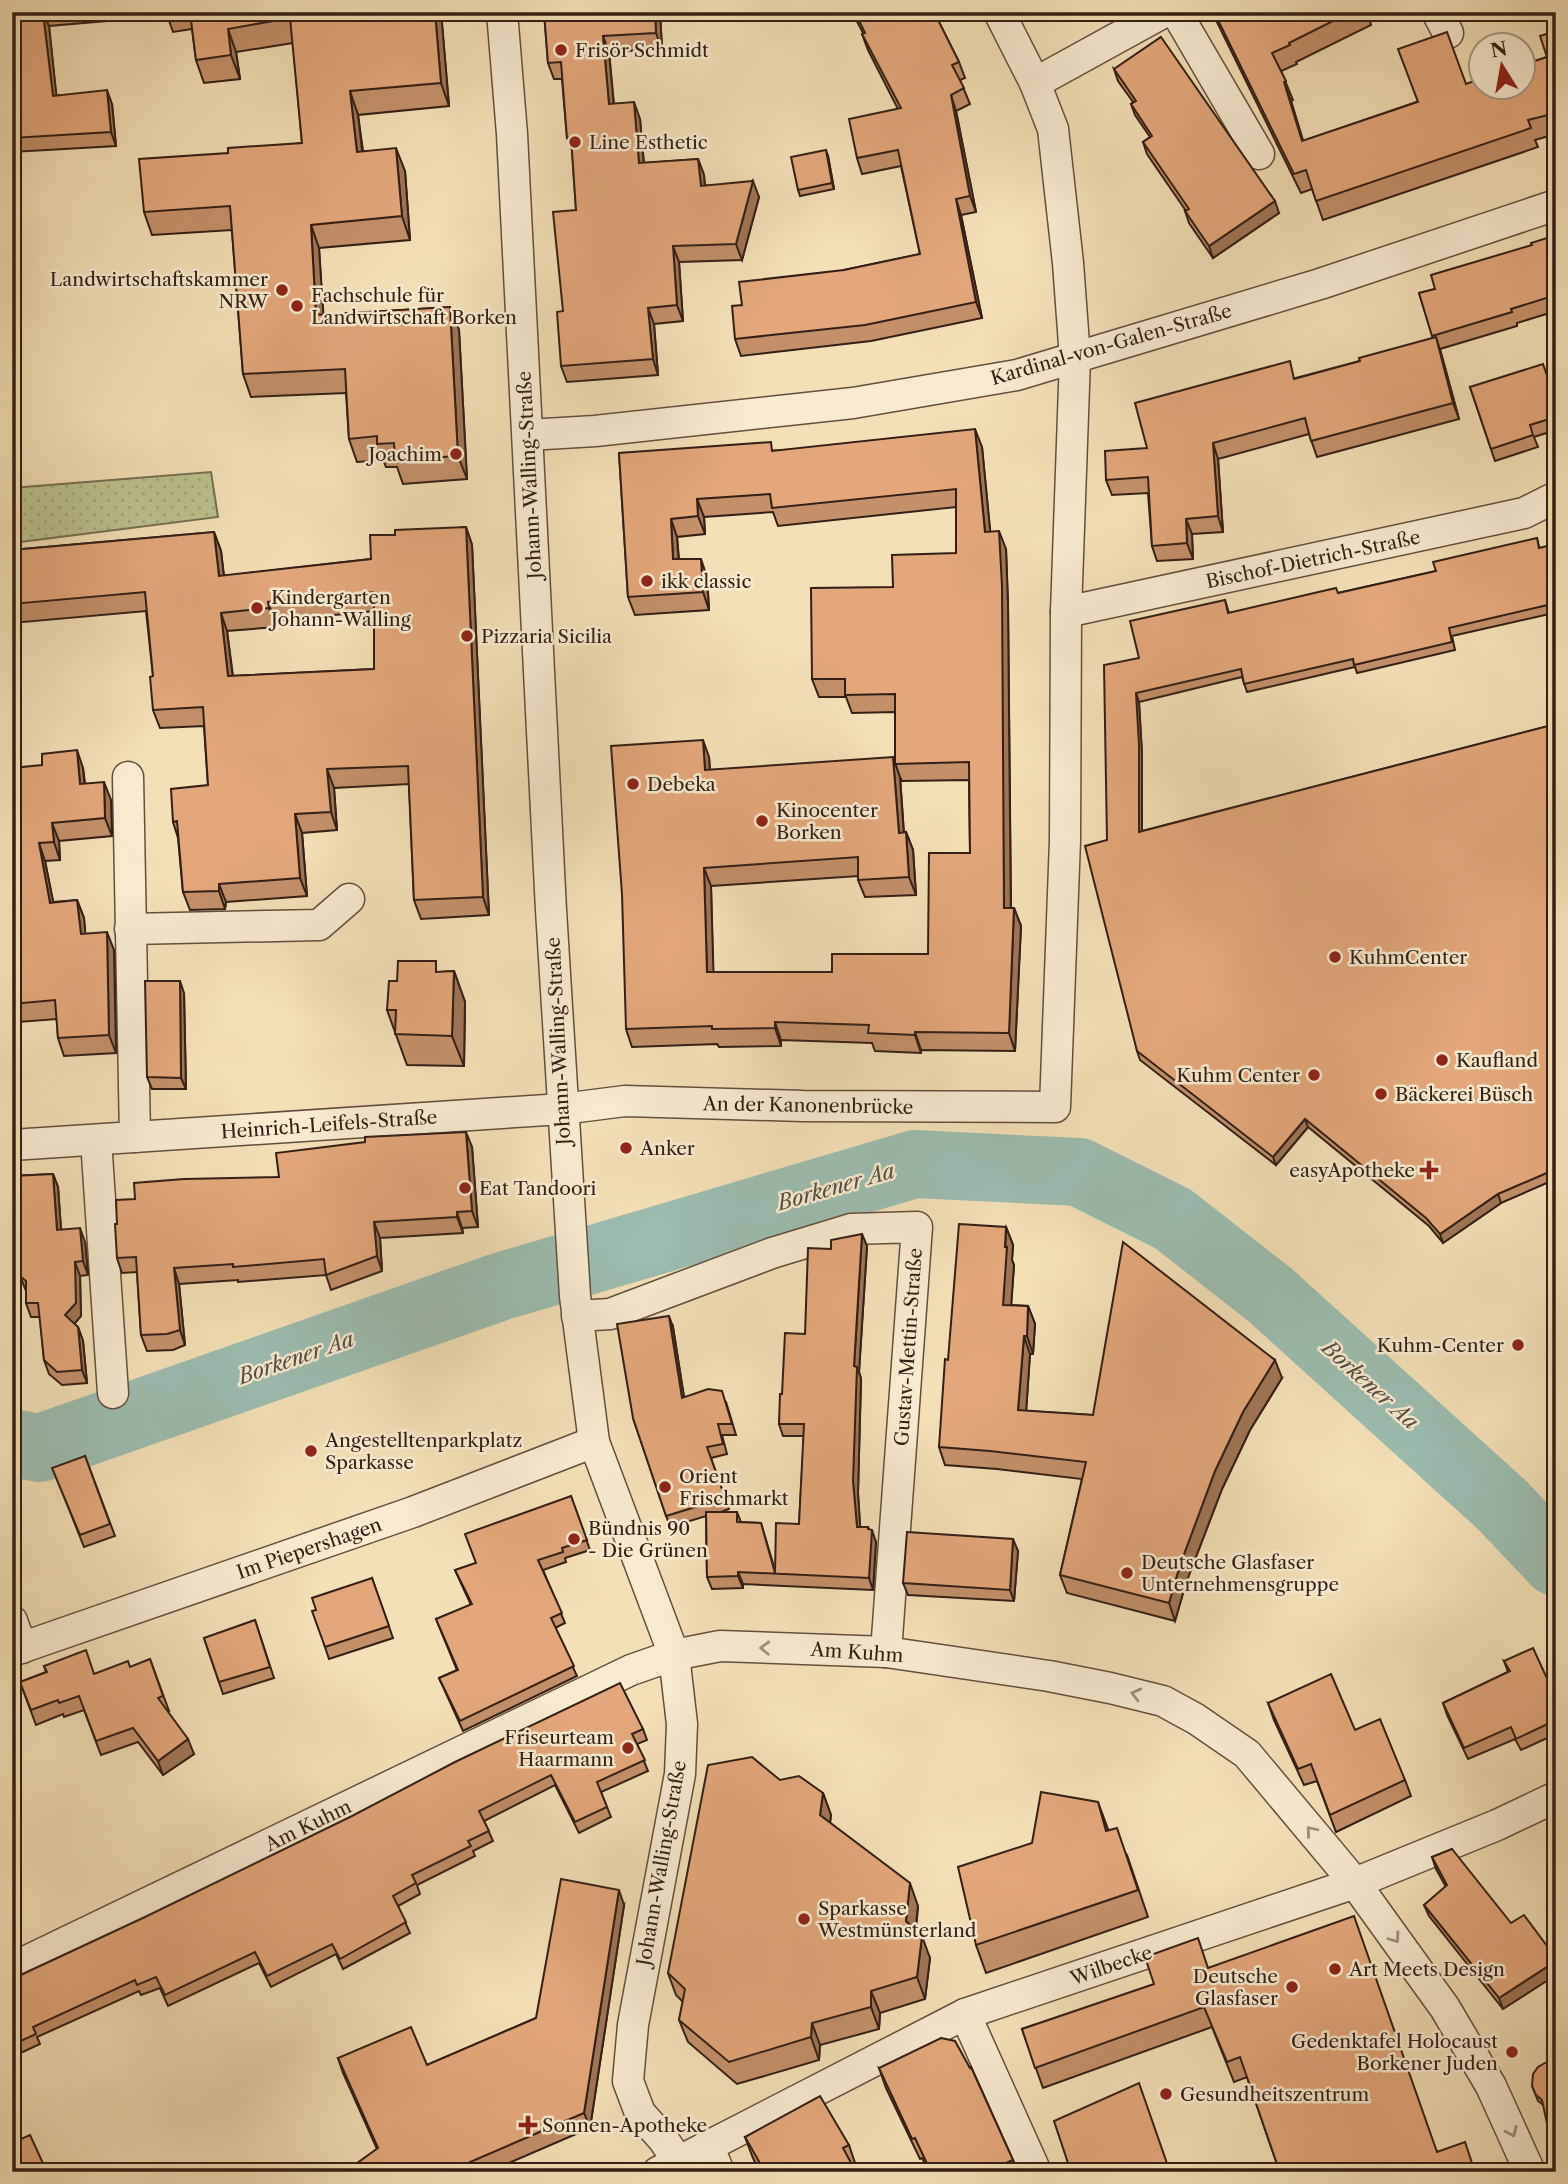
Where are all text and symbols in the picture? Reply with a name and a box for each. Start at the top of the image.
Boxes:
north arrow [1466,32,1536,102]
text: N [1489,37,1509,63]
place label: Frisör Schmidt [575,39,709,62]
marker: Frisör Schmidt [553,42,569,58]
place label: Line Esthetic [589,131,708,154]
marker: Line Esthetic [567,134,583,150]
place label: Landwirtschaftskammer NRW [50,268,269,313]
marker: Landwirtschaftskammer NRW [274,282,290,298]
place label: Fachschule für Landwirtschaft Borken [311,284,517,329]
marker: Fachschule für Landwirtschaft Borken [289,298,305,314]
street label: Kardinal-von-Galen-Straße [988,299,1234,390]
street label: Johann-Walling-Straße [513,370,547,583]
place label: Joachim [366,443,442,466]
marker: Joachim [448,446,464,462]
street label: Bischof-Dietrich-Straße [1204,526,1422,593]
place label: ikk classic [661,570,751,593]
marker: ikk classic [639,573,655,589]
place label: Kindergarten Johann-Walling [268,586,412,631]
marker: Kindergarten Johann-Walling [249,600,265,616]
place label: Pizzaria Sicilia [481,625,612,648]
marker: Pizzaria Sicilia [459,628,475,644]
place label: Debeka [647,773,716,796]
marker: Debeka [625,776,641,792]
place label: Kinocenter Borken [776,799,878,844]
marker: Kinocenter Borken [754,813,770,829]
street label: Johann-Walling-Straße [542,936,576,1149]
place label: KuhmCenter [1349,946,1467,969]
marker: KuhmCenter [1327,949,1343,965]
place label: Kaufland [1456,1049,1538,1072]
marker: Kaufland [1434,1052,1450,1068]
place label: Kuhm Center [1176,1064,1300,1087]
marker: Kuhm Center [1306,1067,1322,1083]
place label: Bäckerei Büsch [1395,1083,1533,1106]
marker: Bäckerei Büsch [1373,1086,1389,1102]
street label: An der Kanonenbrücke [702,1092,913,1119]
street label: Heinrich-Leifels-Straße [220,1105,438,1144]
place label: Anker [639,1137,695,1160]
marker: Anker [618,1140,634,1156]
water label: Borkener Aa [772,1158,898,1216]
place label: easyApotheke [1289,1159,1415,1182]
marker: easyApotheke [1421,1162,1437,1178]
place label: Eat Tandoori [479,1177,597,1200]
marker: Eat Tandoori [457,1180,473,1196]
street label: Gustav-Mettin-Straße [890,1247,927,1447]
water label: Borkener Aa [233,1326,357,1390]
water label: Borkener Aa [1316,1334,1424,1435]
place label: Kuhm-Center [1377,1334,1504,1357]
marker: Kuhm-Center [1510,1337,1526,1353]
place label: Angestelltenparkplatz Sparkasse [324,1429,522,1474]
marker: Angestelltenparkplatz Sparkasse [303,1443,319,1459]
place label: Orient Frischmarkt [679,1465,789,1510]
marker: Orient Frischmarkt [657,1479,673,1495]
street label: Im Piepershagen [234,1513,385,1584]
place label: Bündnis 90 - Die Grünen [588,1517,708,1562]
marker: Bündnis 90 - Die Grünen [566,1531,582,1547]
place label: Deutsche Glasfaser Unternehmensgruppe [1141,1551,1339,1596]
marker: Deutsche Glasfaser Unternehmensgruppe [1119,1565,1135,1581]
street label: Am Kuhm [809,1638,904,1667]
one-way arrow [759,1640,770,1655]
one-way arrow [1130,1688,1142,1702]
place label: Friseurteam Haarmann [504,1726,614,1771]
marker: Friseurteam Haarmann [620,1740,636,1756]
street label: Johann-Walling-Straße [632,1759,691,1971]
street label: Am Kuhm [261,1795,355,1857]
one-way arrow [1307,1826,1319,1839]
place label: Sparkasse Westmünsterland [817,1897,977,1942]
marker: Sparkasse Westmünsterland [796,1911,812,1927]
one-way arrow [1386,1930,1399,1943]
street label: Wilbecke [1066,1941,1155,1991]
place label: Art Meets Design [1348,1958,1505,1981]
marker: Art Meets Design [1327,1961,1343,1977]
place label: Deutsche Glasfaser [1193,1965,1278,2010]
marker: Deutsche Glasfaser [1284,1979,1300,1995]
place label: Gedenktafel Holocaust Borkener Juden [1291,2030,1498,2075]
marker: Gedenktafel Holocaust Borkener Juden [1504,2044,1520,2060]
place label: Gesundheitszentrum [1180,2083,1369,2106]
marker: Gesundheitszentrum [1158,2086,1174,2102]
place label: Sonnen-Apotheke [542,2114,707,2137]
marker: Sonnen-Apotheke [520,2117,536,2133]
one-way arrow [1504,2125,1518,2138]

